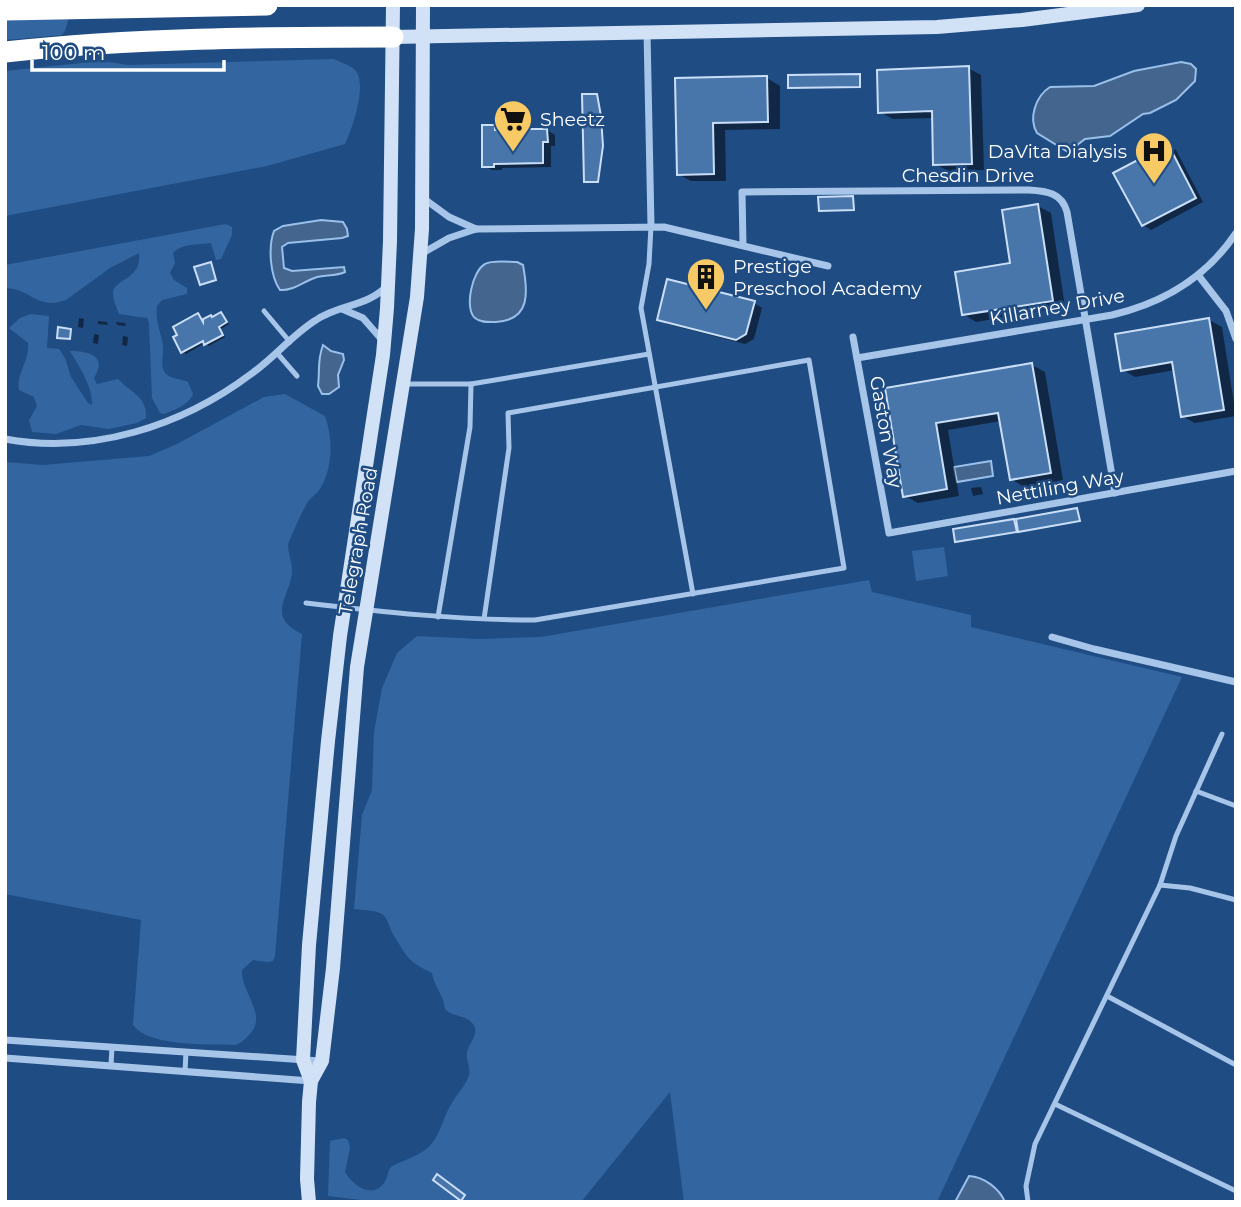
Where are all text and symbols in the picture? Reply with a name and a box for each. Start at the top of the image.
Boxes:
scale bar [32,28,224,72]
text: 100 m [42,40,105,65]
supermarket icon: Sheetz [492,98,534,153]
place label: Sheetz [540,108,605,131]
hospital icon: DaVita Dialysis [1133,130,1175,185]
place label: DaVita Dialysis [988,140,1127,163]
street label: Chesdin Drive [902,164,1034,187]
place label: Prestige Preschool Academy [733,255,922,300]
building icon: Prestige Preschool Academy [685,256,727,311]
street label: Killarney Drive [988,284,1126,330]
street label: Gaston Way [865,374,907,491]
street label: Nettiling Way [994,464,1126,510]
street label: Telegraph Road [334,465,382,617]

